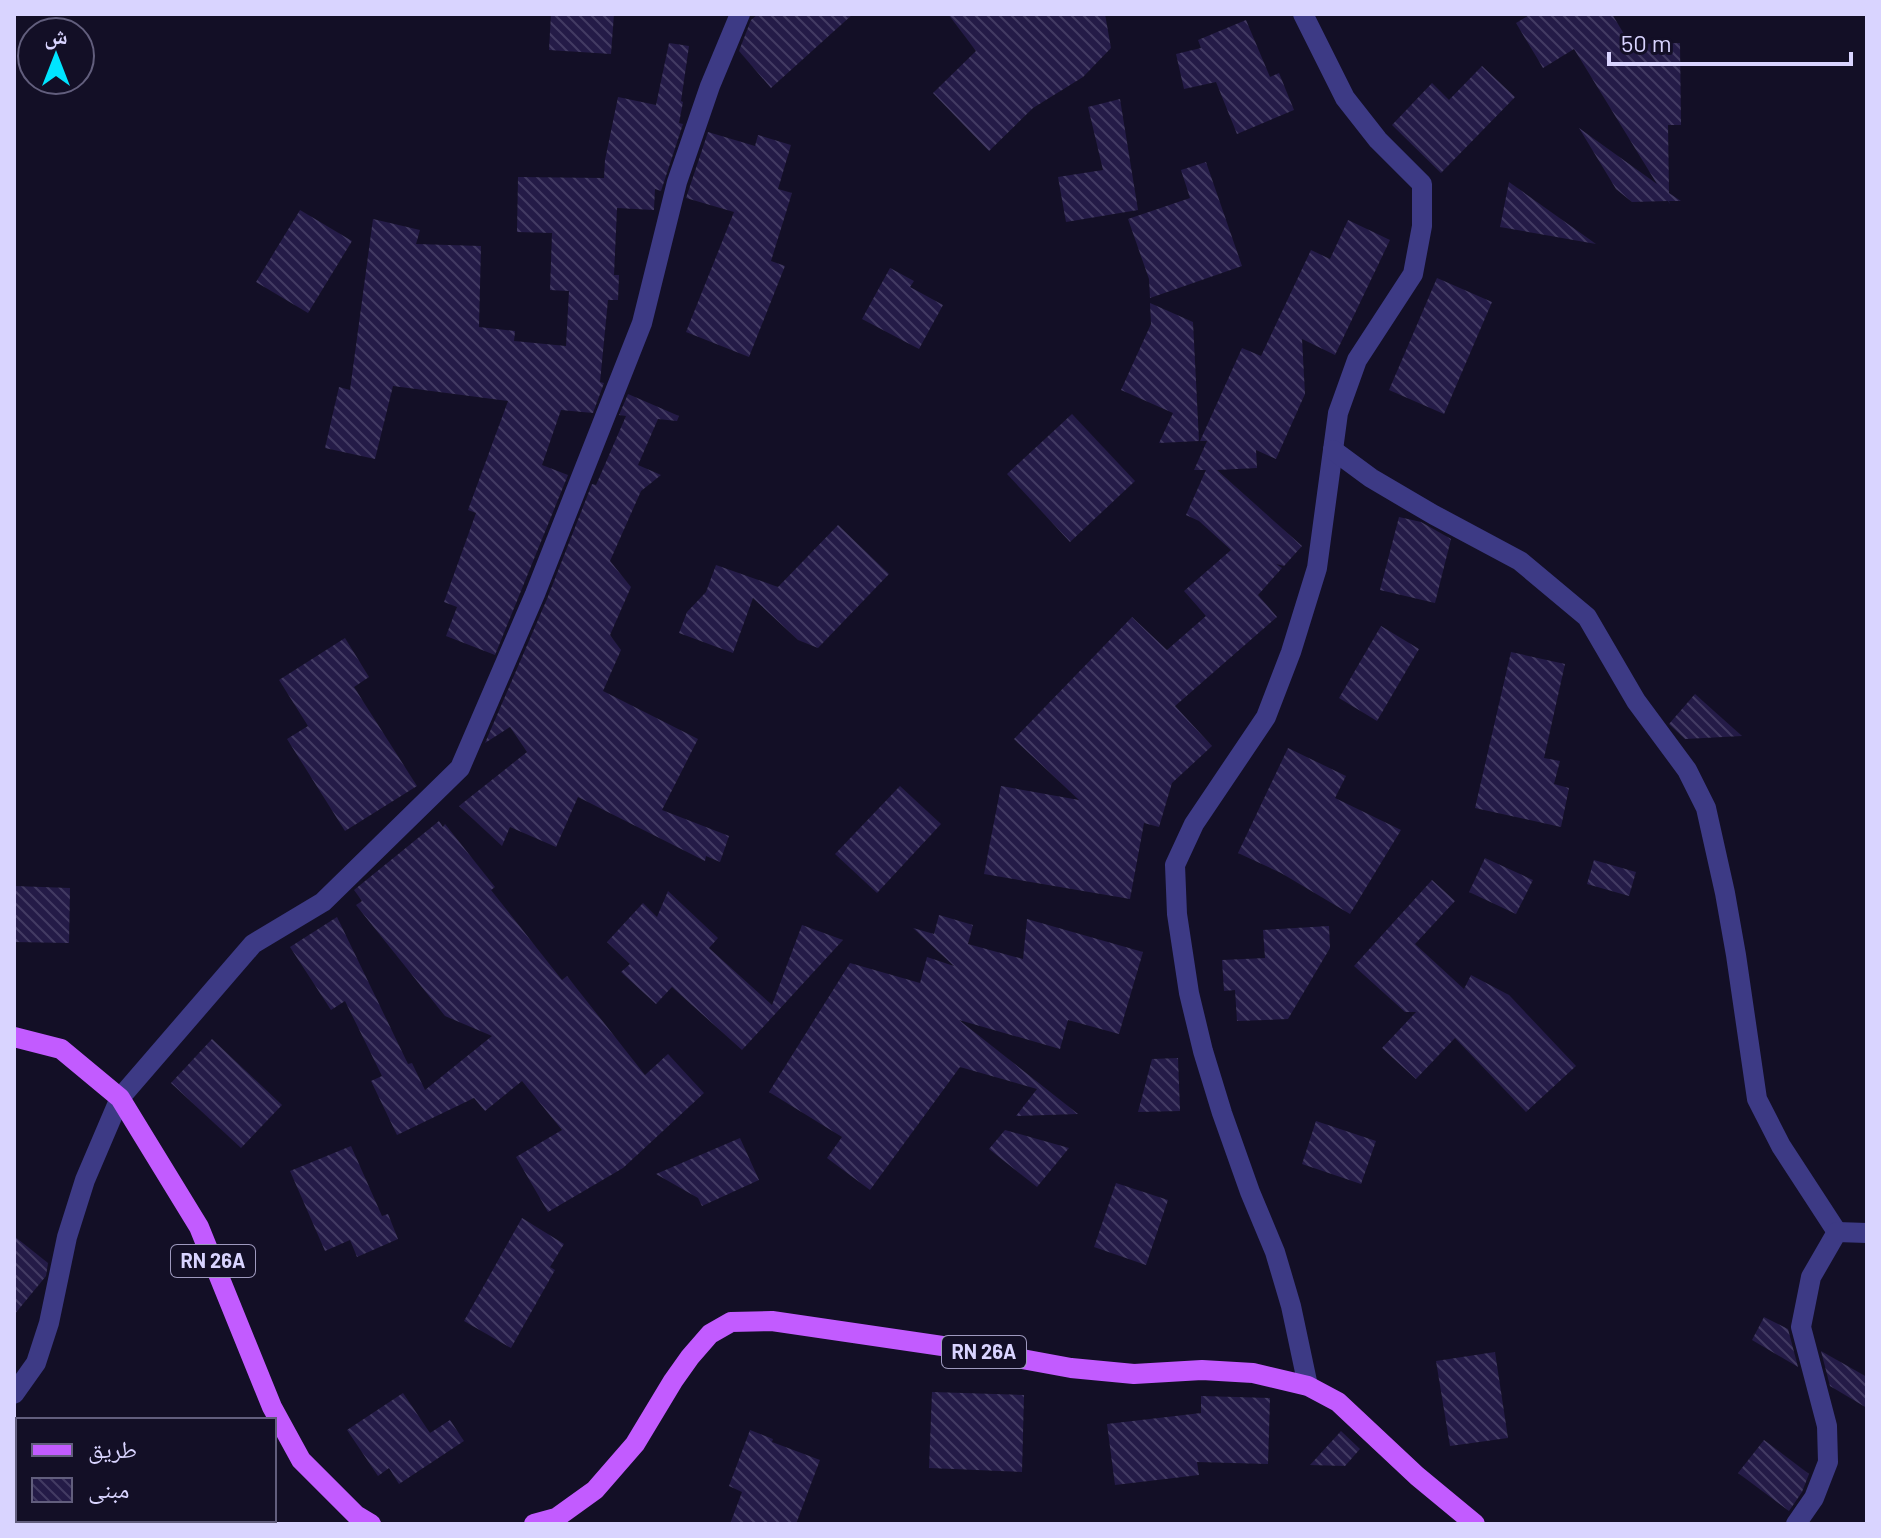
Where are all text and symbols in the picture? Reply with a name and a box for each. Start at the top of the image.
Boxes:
north arrow [16,16,96,96]
scale bar [1609,16,1851,66]
text: ش [44,22,68,50]
text: 50 m [1621,28,1672,57]
road number: RN 26A [171,1245,255,1277]
road number: RN 26A [942,1336,1026,1368]
legend [16,1418,276,1522]
text: طريق [88,1434,137,1464]
text: مبنى [88,1474,129,1504]

